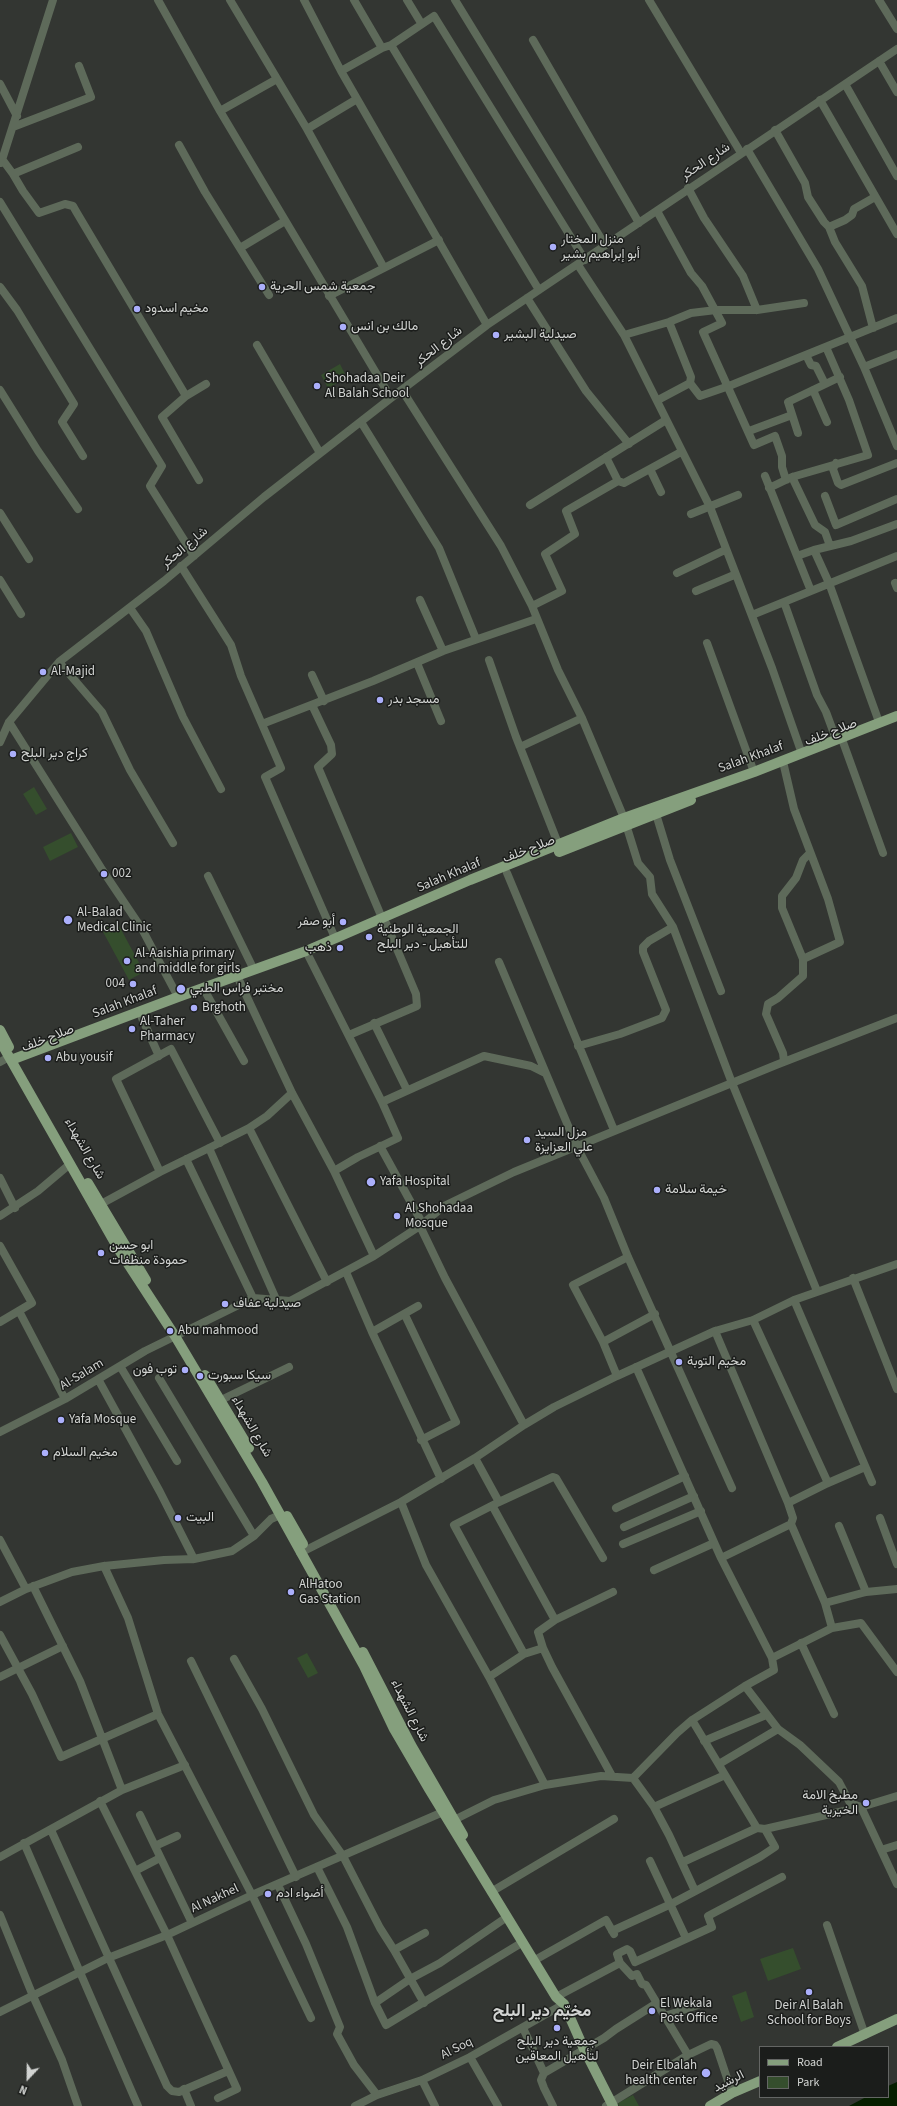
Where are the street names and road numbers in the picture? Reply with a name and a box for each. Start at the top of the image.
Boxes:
street label: شارع الحكر [678,140,734,184]
street label: شارع الحكر [412,324,466,370]
street label: شارع الحكر [159,524,211,572]
street label: صلاح خلف [803,716,859,750]
street label: Salah Khalaf [716,739,786,777]
street label: صلاح خلف [501,833,557,867]
street label: Salah Khalaf [415,856,483,896]
street label: Salah Khalaf [91,984,159,1022]
street label: صلاح خلف [20,1022,76,1056]
street label: شارع الشهداء [60,1116,108,1182]
street label: Al-Salam [57,1356,107,1394]
street label: شارع الشهداء [227,1394,275,1460]
street label: شارع الشهداء [387,1677,431,1745]
street label: Al Nakhel [188,1881,242,1917]
street label: Al Soq [438,2034,476,2064]
street label: الرشيد [711,2068,747,2096]

